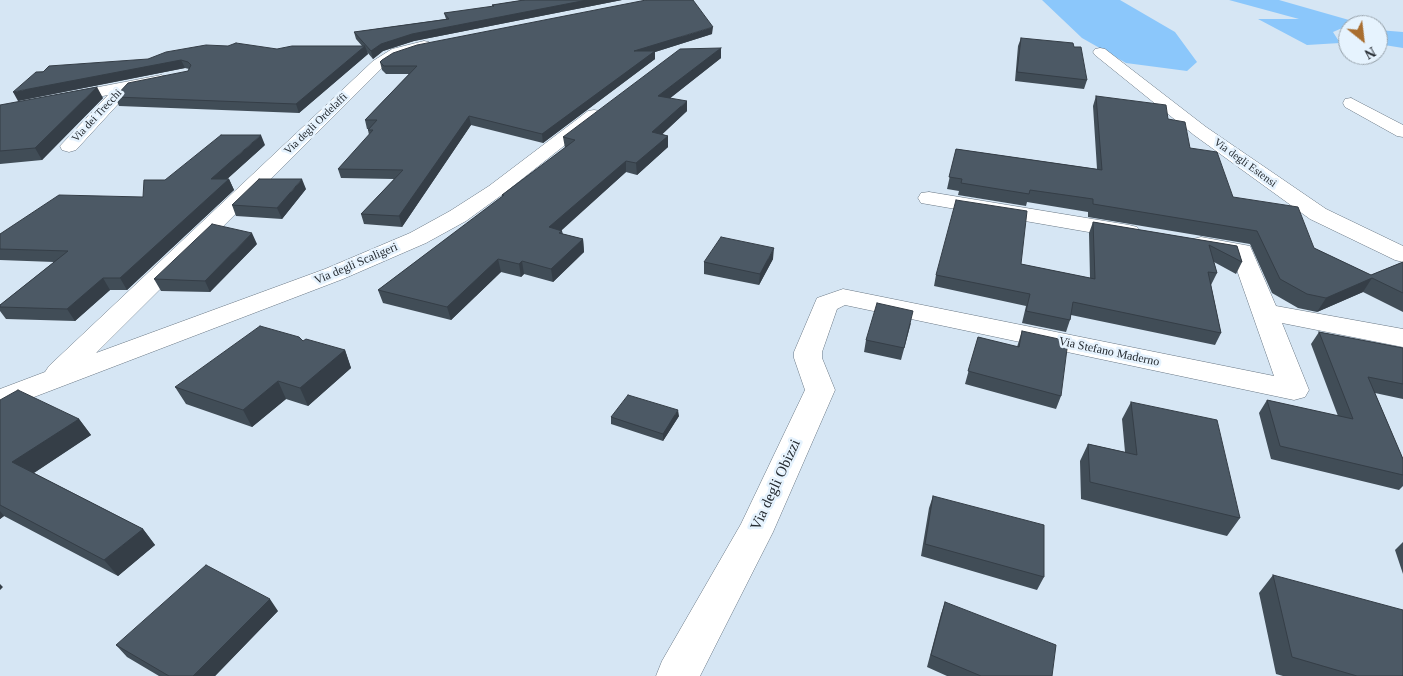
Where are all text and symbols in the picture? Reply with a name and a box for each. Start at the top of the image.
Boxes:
north arrow [1338,15,1388,65]
text: N [1362,44,1378,62]
street label: Via dei Trecchi [69,87,125,145]
street label: Via degli Ordelaffi [282,90,350,158]
street label: Via degli Estensi [1211,136,1279,190]
street label: Via degli Scaligeri [312,240,400,288]
street label: Via Stefano Maderno [1057,334,1161,370]
street label: Via degli Obizzi [747,437,805,533]

